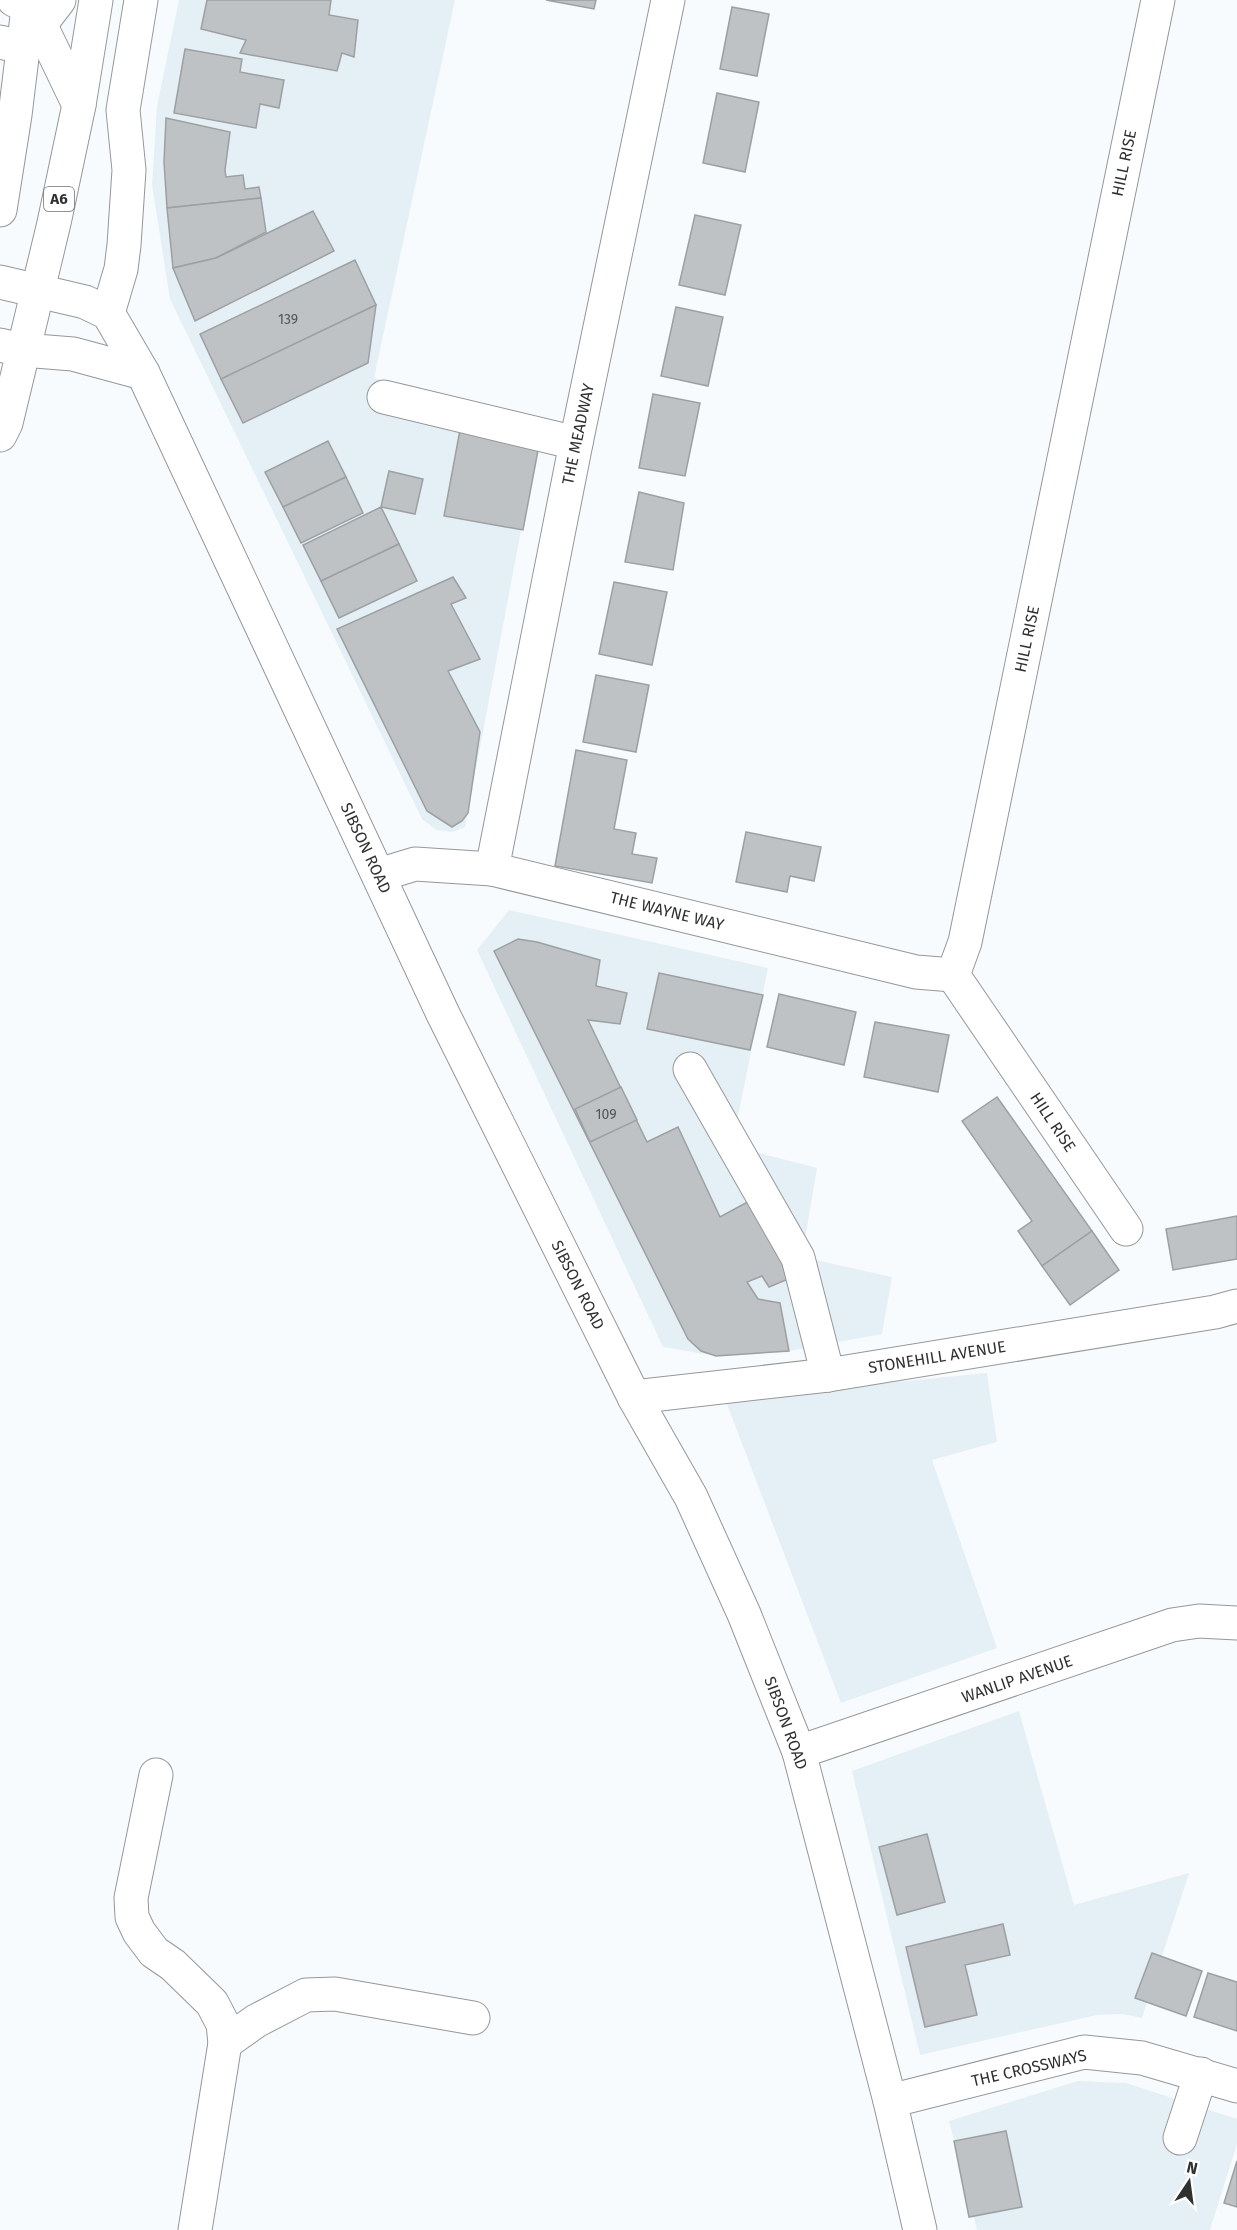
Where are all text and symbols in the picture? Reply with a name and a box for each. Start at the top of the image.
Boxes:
street label: HILL RISE [1108,128,1140,198]
road number: A6 [44,187,74,211]
house number: 139 [278,311,298,328]
street label: THE MEADWAY [558,382,598,486]
street label: HILL RISE [1011,604,1043,674]
street label: SIBSON ROAD [337,800,395,896]
street label: THE WAYNE WAY [608,888,726,934]
street label: HILL RISE [1026,1089,1080,1155]
house number: 109 [595,1106,617,1123]
street label: SIBSON ROAD [547,1237,609,1333]
street label: STONEHILL AVENUE [867,1337,1007,1377]
street label: WANLIP AVENUE [959,1651,1075,1707]
street label: SIBSON ROAD [760,1674,812,1772]
street label: THE CROSSWAYS [970,2045,1089,2090]
north arrow [1159,2152,1219,2212]
text: N [1185,2157,1200,2178]

